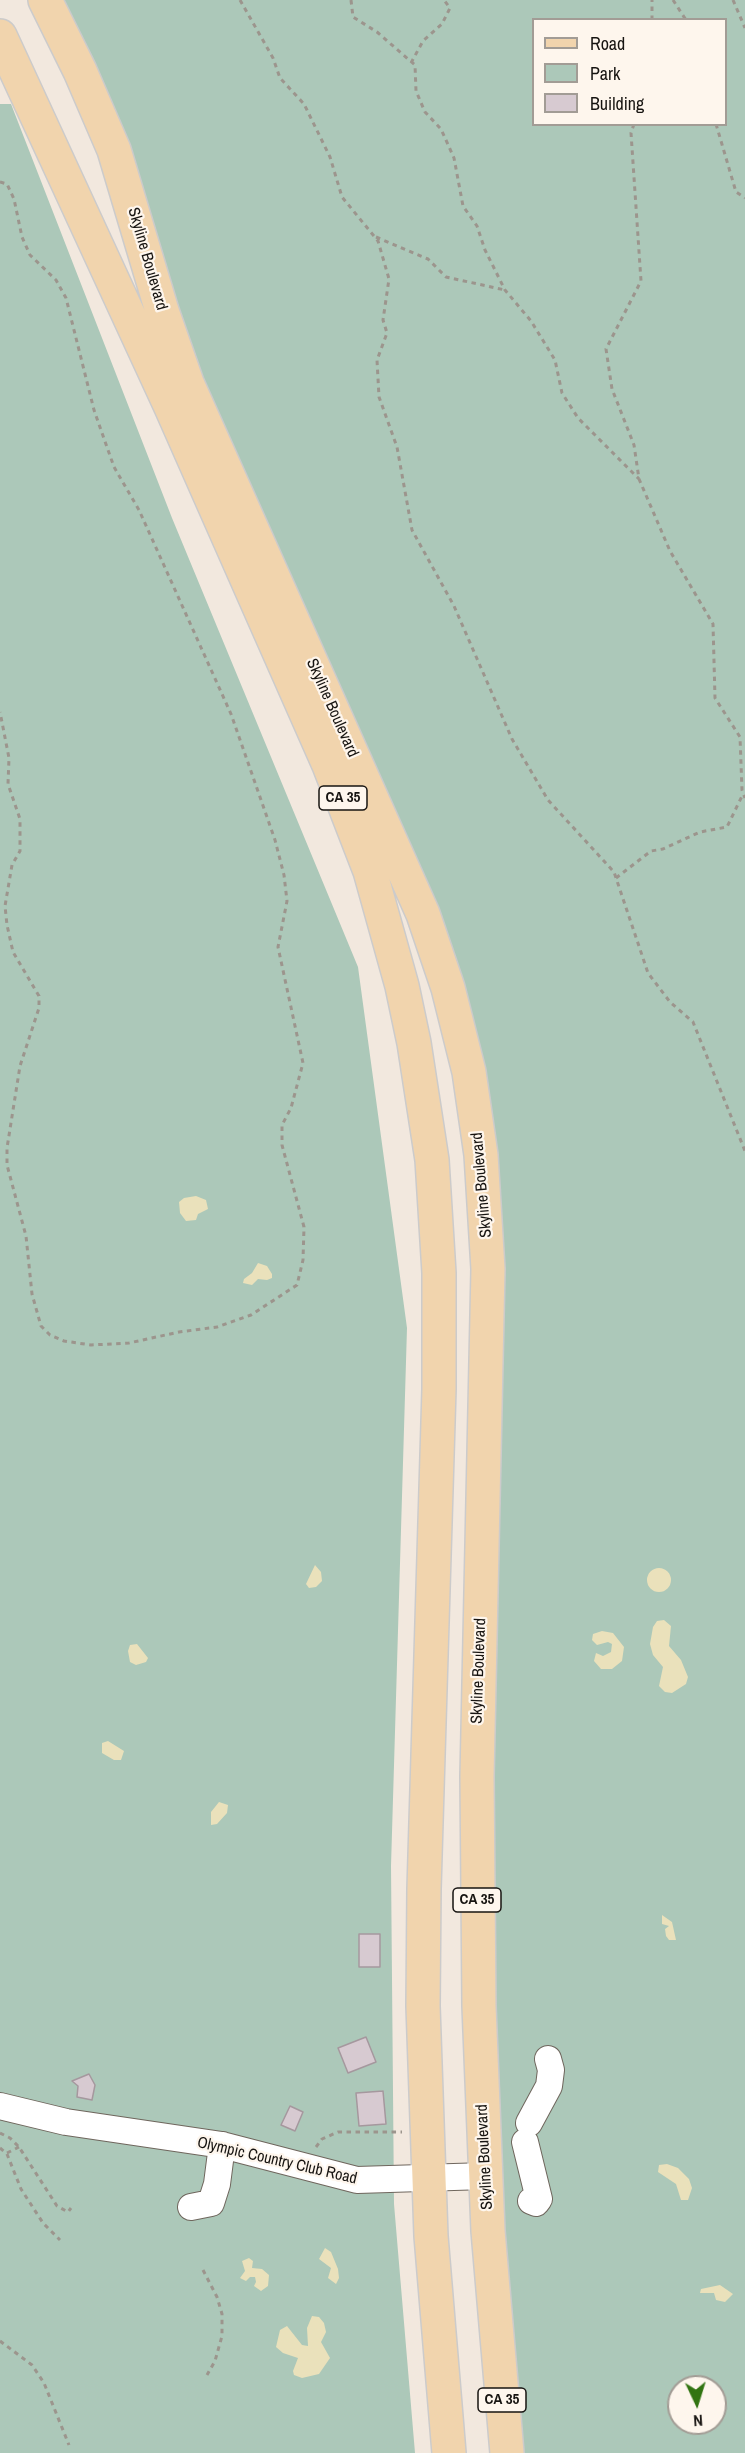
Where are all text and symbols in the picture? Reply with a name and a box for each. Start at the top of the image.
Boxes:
legend [532,18,727,126]
text: Road [590,31,625,56]
text: Park [590,61,620,86]
text: Building [590,91,644,116]
street label: Skyline Boulevard [123,206,171,312]
street label: Skyline Boulevard [302,656,362,760]
road number: CA 35 [319,786,367,810]
street label: Skyline Boulevard [468,1131,496,1239]
street label: Skyline Boulevard [468,1618,490,1724]
road number: CA 35 [453,1888,501,1912]
street label: Skyline Boulevard [473,2104,497,2210]
street label: Olympic Country Club Road [195,2133,359,2189]
north arrow [667,2375,727,2435]
road number: CA 35 [478,2388,526,2412]
text: N [693,2410,704,2432]

